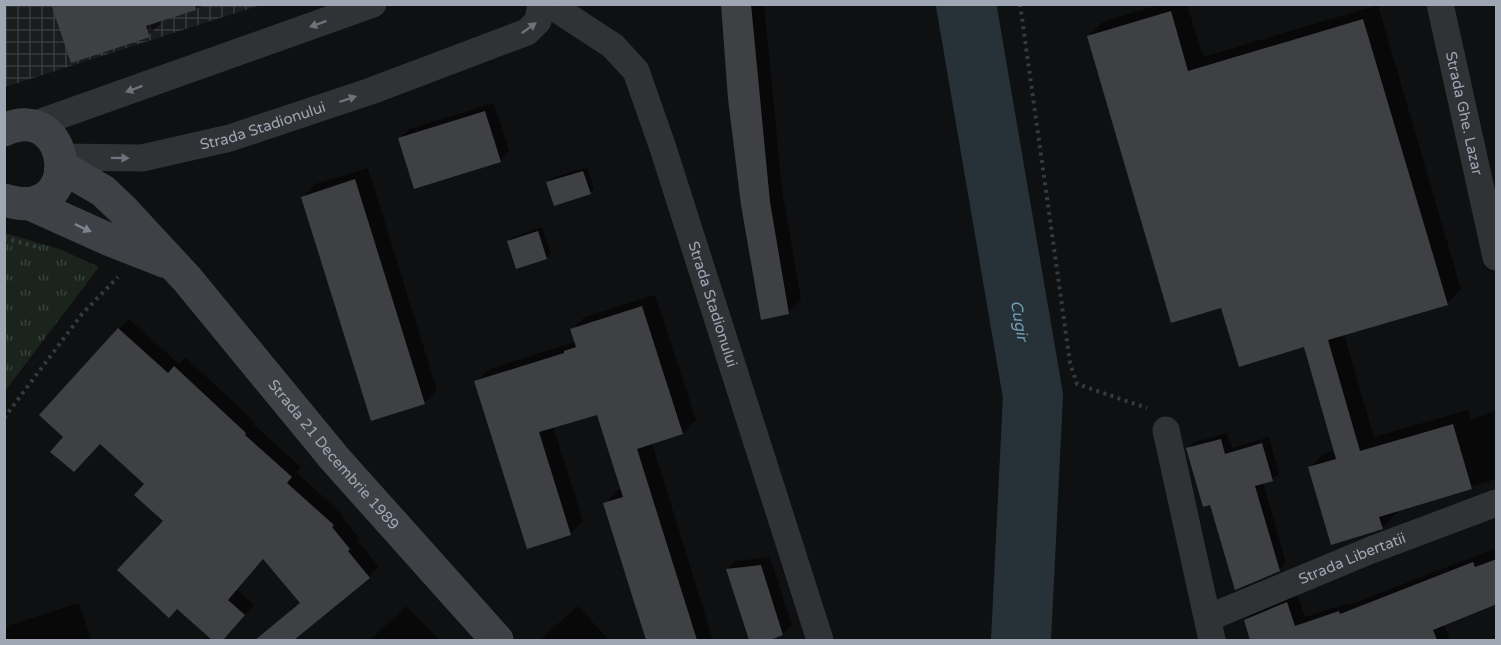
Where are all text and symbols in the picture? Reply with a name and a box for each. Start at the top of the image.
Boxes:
one-way arrow [309,20,327,30]
one-way arrow [521,22,537,34]
street label: Strada Ghe. Lazar [1442,50,1487,177]
one-way arrow [125,85,143,95]
one-way arrow [339,93,357,103]
street label: Strada Stadionului [198,98,328,154]
one-way arrow [110,153,129,163]
one-way arrow [75,223,92,232]
street label: Strada Stadionului [684,239,741,369]
water label: Cugir [1006,299,1033,344]
street label: Strada 21 Decembrie 1989 [264,376,403,533]
street label: Strada Libertatii [1296,529,1408,588]

